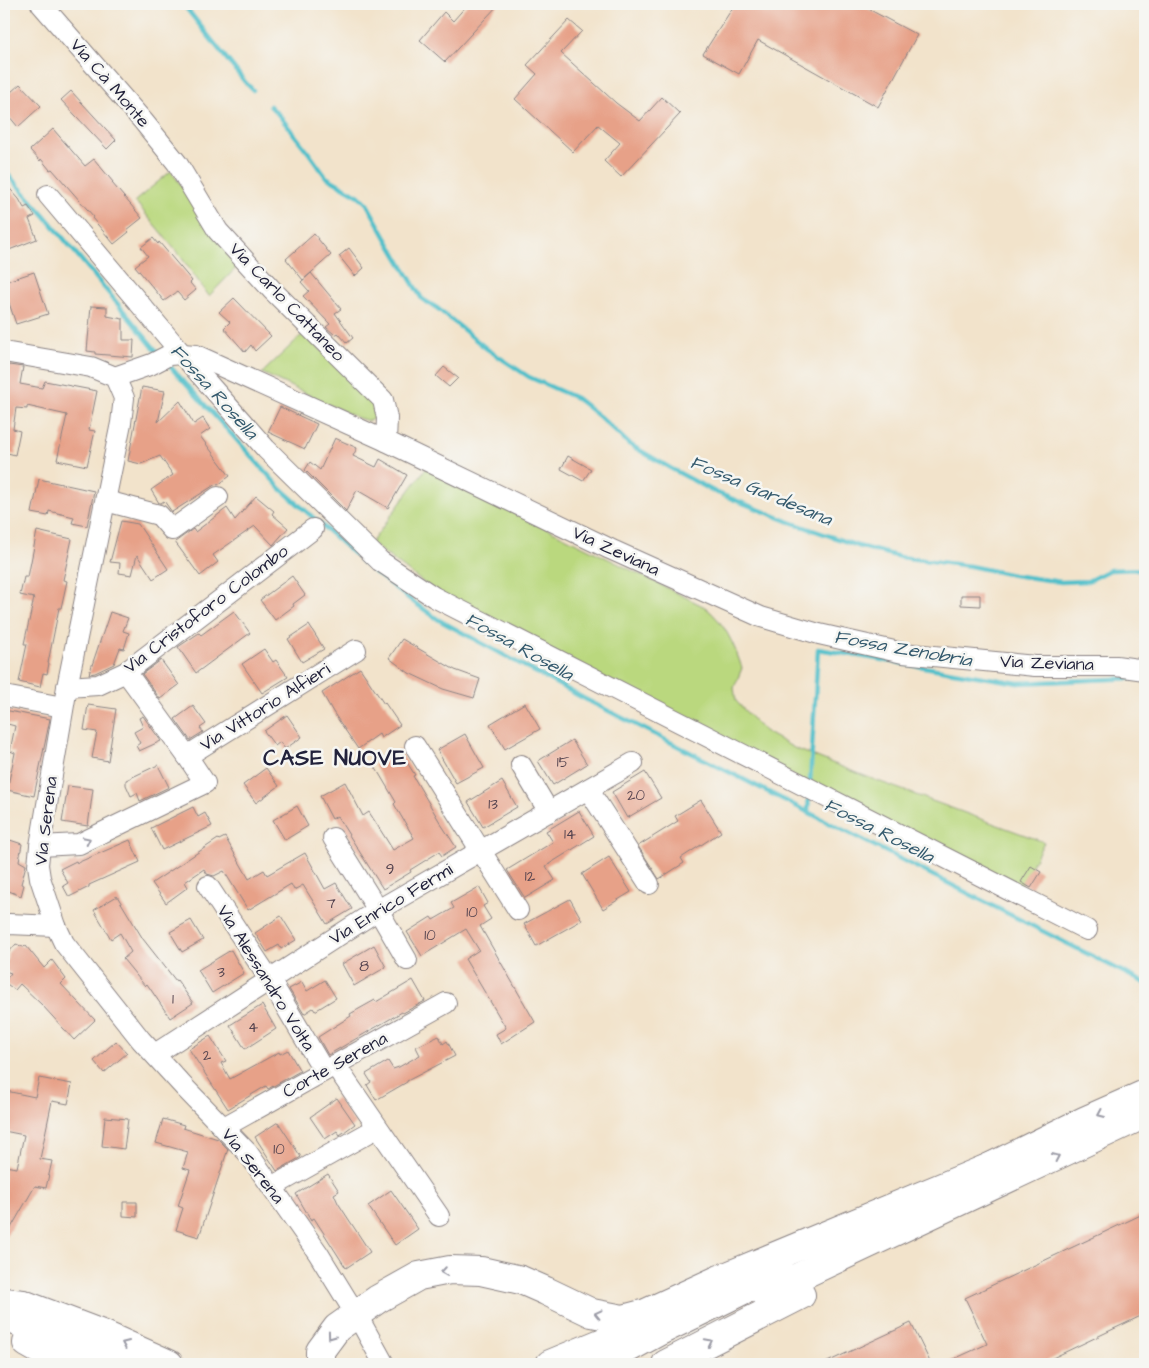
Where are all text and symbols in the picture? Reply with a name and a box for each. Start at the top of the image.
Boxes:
street label: Via Cà Monte [64,33,156,133]
street label: Via Carlo Cattaneo [224,237,350,367]
water label: Fossa Rosella [164,338,265,447]
water label: Fossa Gardesana [686,449,837,534]
street label: Via Zeviana [568,520,664,582]
street label: Via Cristoforo Colombo [118,539,294,679]
water label: Fossa Rosella [460,606,579,689]
water label: Fossa Zenobria [832,624,975,675]
street label: Via Zeviana [1000,649,1094,677]
street label: Via Vittorio Alfieri [195,657,335,757]
district label: CASE NUOVE [263,743,407,774]
house number: 15 [557,752,570,773]
street label: Via Serena [28,775,64,867]
house number: 20 [627,785,646,806]
water label: Fossa Rosella [819,792,940,871]
house number: 13 [488,794,498,815]
house number: 14 [564,824,576,845]
one-way arrow [82,836,91,846]
street label: Via Enrico Fermi [324,857,458,951]
house number: 9 [386,859,394,880]
house number: 12 [525,866,536,887]
house number: 7 [326,893,336,914]
street label: Via Alessandro Volta [211,900,321,1056]
house number: 10 [466,902,478,923]
house number: 10 [424,925,436,946]
house number: 8 [359,956,369,977]
house number: 3 [217,962,225,983]
house number: 1 [172,989,174,1010]
house number: 4 [248,1017,258,1038]
street label: Corte Serena [278,1026,392,1104]
house number: 2 [203,1045,212,1066]
one-way arrow [1097,1107,1106,1118]
street label: Via Serena [216,1123,290,1209]
house number: 10 [273,1139,285,1160]
one-way arrow [1050,1153,1059,1163]
one-way arrow [440,1266,448,1276]
one-way arrow [593,1309,602,1320]
one-way arrow [328,1330,337,1340]
one-way arrow [704,1338,713,1348]
one-way arrow [121,1340,130,1351]

